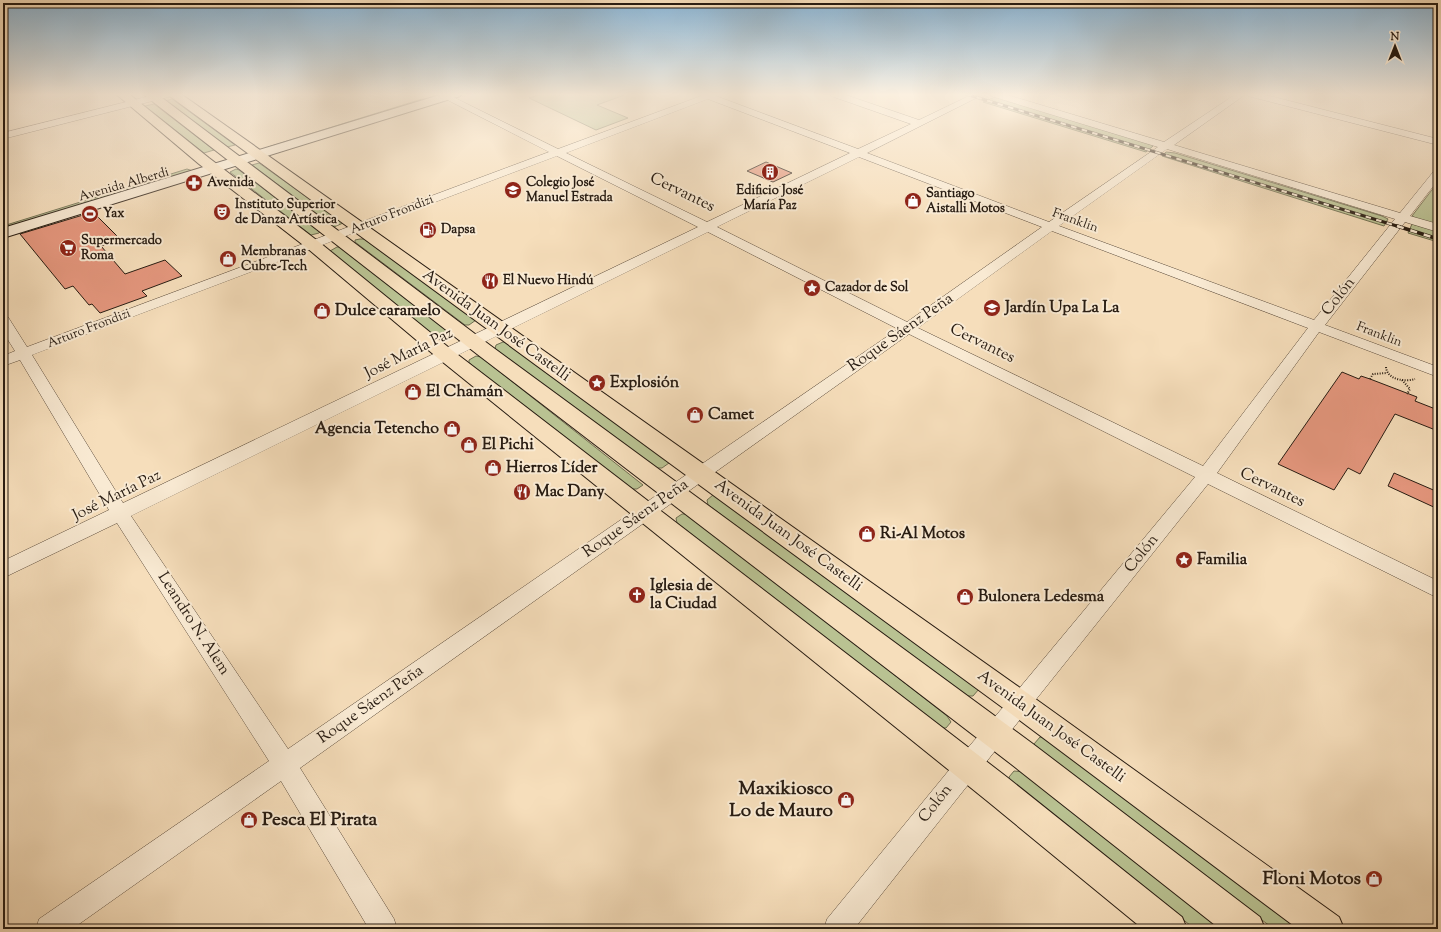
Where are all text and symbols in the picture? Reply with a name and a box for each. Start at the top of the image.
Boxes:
north arrow [1375,26,1415,66]
text: N [1390,29,1400,45]
building icon: Edificio José María Paz [760,162,780,182]
street label: Avenida Alberdi [77,163,172,206]
street label: Cervantes [645,167,719,219]
pharmacy icon: Avenida [184,173,204,193]
place label: Avenida [207,174,254,192]
place label: Colegio José Manuel Estrada [526,174,613,207]
school or university icon: Colegio José Manuel Estrada [503,180,523,200]
place label: Edificio José María Paz [736,182,804,215]
place label: Santiago Aistalli Motos [926,185,1005,218]
street label: Arturo Frondizi [348,191,437,239]
shop icon: Santiago Aistalli Motos [903,191,923,211]
place label: Instituto Superior de Danza Artística [235,196,337,229]
theatre icon: Instituto Superior de Danza Artística [212,202,232,222]
sports icon: Yax [80,204,100,224]
street label: Franklin [1050,204,1101,238]
place label: Yax [103,205,125,223]
fuel station icon: Dapsa [418,220,438,240]
place label: Dapsa [441,221,475,239]
place label: Supermercado Roma [81,232,162,265]
supermarket icon: Supermercado Roma [58,238,78,258]
place label: Membranas Cubre-Tech [241,243,308,276]
shop icon: Membranas Cubre-Tech [218,249,238,269]
street label: Avenida Juan José Castelli [417,264,575,388]
restaurant icon: El Nuevo Hindú [480,271,500,291]
place label: El Nuevo Hindú [503,272,594,290]
street label: Colón [1317,272,1362,321]
place icon: Cazador de Sol [802,278,822,298]
place label: Cazador de Sol [825,279,909,297]
street label: Roque Sáenz Peña [843,288,959,378]
place label: Jardín Upa La La [1003,297,1120,320]
school or university icon: Jardín Upa La La [982,298,1002,318]
place label: Dulce caramelo [335,300,441,323]
shop icon: Dulce caramelo [312,301,332,321]
street label: Arturo Frondizi [45,305,134,353]
street label: Cervantes [945,318,1019,370]
street label: Franklin [1354,318,1405,352]
street label: José María Paz [360,323,457,386]
place label: Explosión [610,372,680,395]
place icon: Explosión [587,373,607,393]
place label: El Chamán [426,381,504,404]
shop icon: El Chamán [403,382,423,402]
place label: Camet [708,404,754,427]
shop icon: Camet [685,405,705,425]
place label: Agencia Tetencho [315,418,439,441]
shop icon: Agencia Tetencho [442,419,462,439]
place label: El Pichi [482,434,534,457]
shop icon: El Pichi [459,435,479,455]
place label: Hierros Líder [506,457,598,480]
shop icon: Hierros Líder [483,458,503,478]
street label: Cervantes [1235,462,1309,514]
street label: José María Paz [68,465,165,528]
street label: Roque Sáenz Peña [578,474,694,564]
street label: Avenida Juan José Castelli [709,474,867,598]
place label: Mac Dany [535,481,605,504]
restaurant icon: Mac Dany [512,482,532,502]
place label: Ri-Al Motos [880,523,965,546]
shop icon: Ri-Al Motos [857,524,877,544]
street label: Colón [1119,529,1165,578]
place label: Familia [1197,549,1248,572]
place icon: Familia [1174,550,1194,570]
street label: Leandro N. Alem [151,568,235,680]
place label: Iglesia de la Ciudad [650,575,718,616]
church icon: Iglesia de la Ciudad [627,585,647,605]
place label: Bulonera Ledesma [978,586,1105,609]
shop icon: Bulonera Ledesma [955,587,975,607]
street label: Roque Sáenz Peña [313,660,429,750]
street label: Avenida Juan José Castelli [972,665,1130,789]
place label: Maxikiosco Lo de Mauro [729,776,834,825]
street label: Colón [914,779,959,828]
shop icon: Maxikiosco Lo de Mauro [836,790,856,810]
place label: Pesca El Pirata [262,807,377,834]
shop icon: Pesca El Pirata [239,810,259,830]
place label: Floni Motos [1262,866,1362,893]
shop icon: Floni Motos [1364,869,1384,889]

